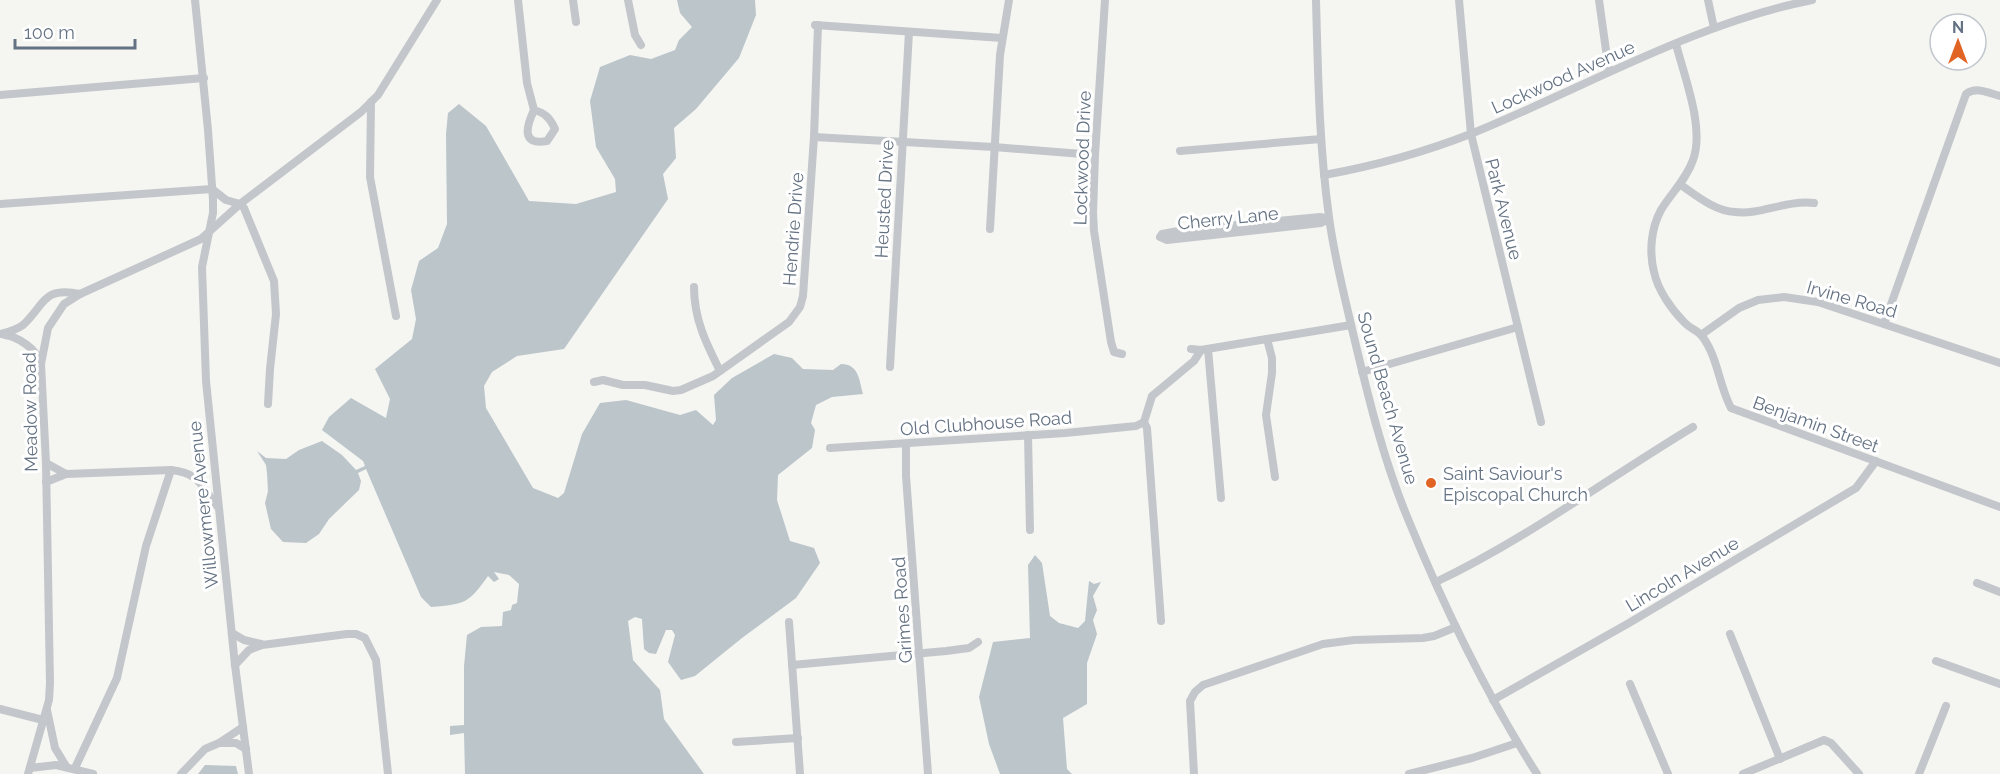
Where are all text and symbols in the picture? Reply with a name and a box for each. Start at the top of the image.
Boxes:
scale bar [15,12,135,50]
north arrow [1928,12,1988,72]
text: N [1952,18,1964,37]
text: 100 m [24,22,75,43]
street label: Lockwood Avenue [1488,36,1638,118]
street label: Lockwood Drive [1069,90,1095,226]
street label: Heusted Drive [870,139,898,259]
street label: Park Avenue [1481,156,1527,262]
street label: Hendrie Drive [779,171,807,286]
street label: Cherry Lane [1177,202,1280,234]
street label: Irvine Road [1804,276,1900,322]
street label: Sound Beach Avenue [1353,309,1423,487]
street label: Meadow Road [18,352,42,472]
street label: Benjamin Street [1750,391,1882,457]
street label: Old Clubhouse Road [899,407,1073,439]
street label: Willowmere Avenue [184,420,222,590]
place label: Saint Saviour's Episcopal Church [1443,463,1588,505]
marker: Saint Saviour's Episcopal Church [1424,476,1438,490]
street label: Lincoln Avenue [1622,532,1743,616]
street label: Grimes Road [888,556,916,664]

